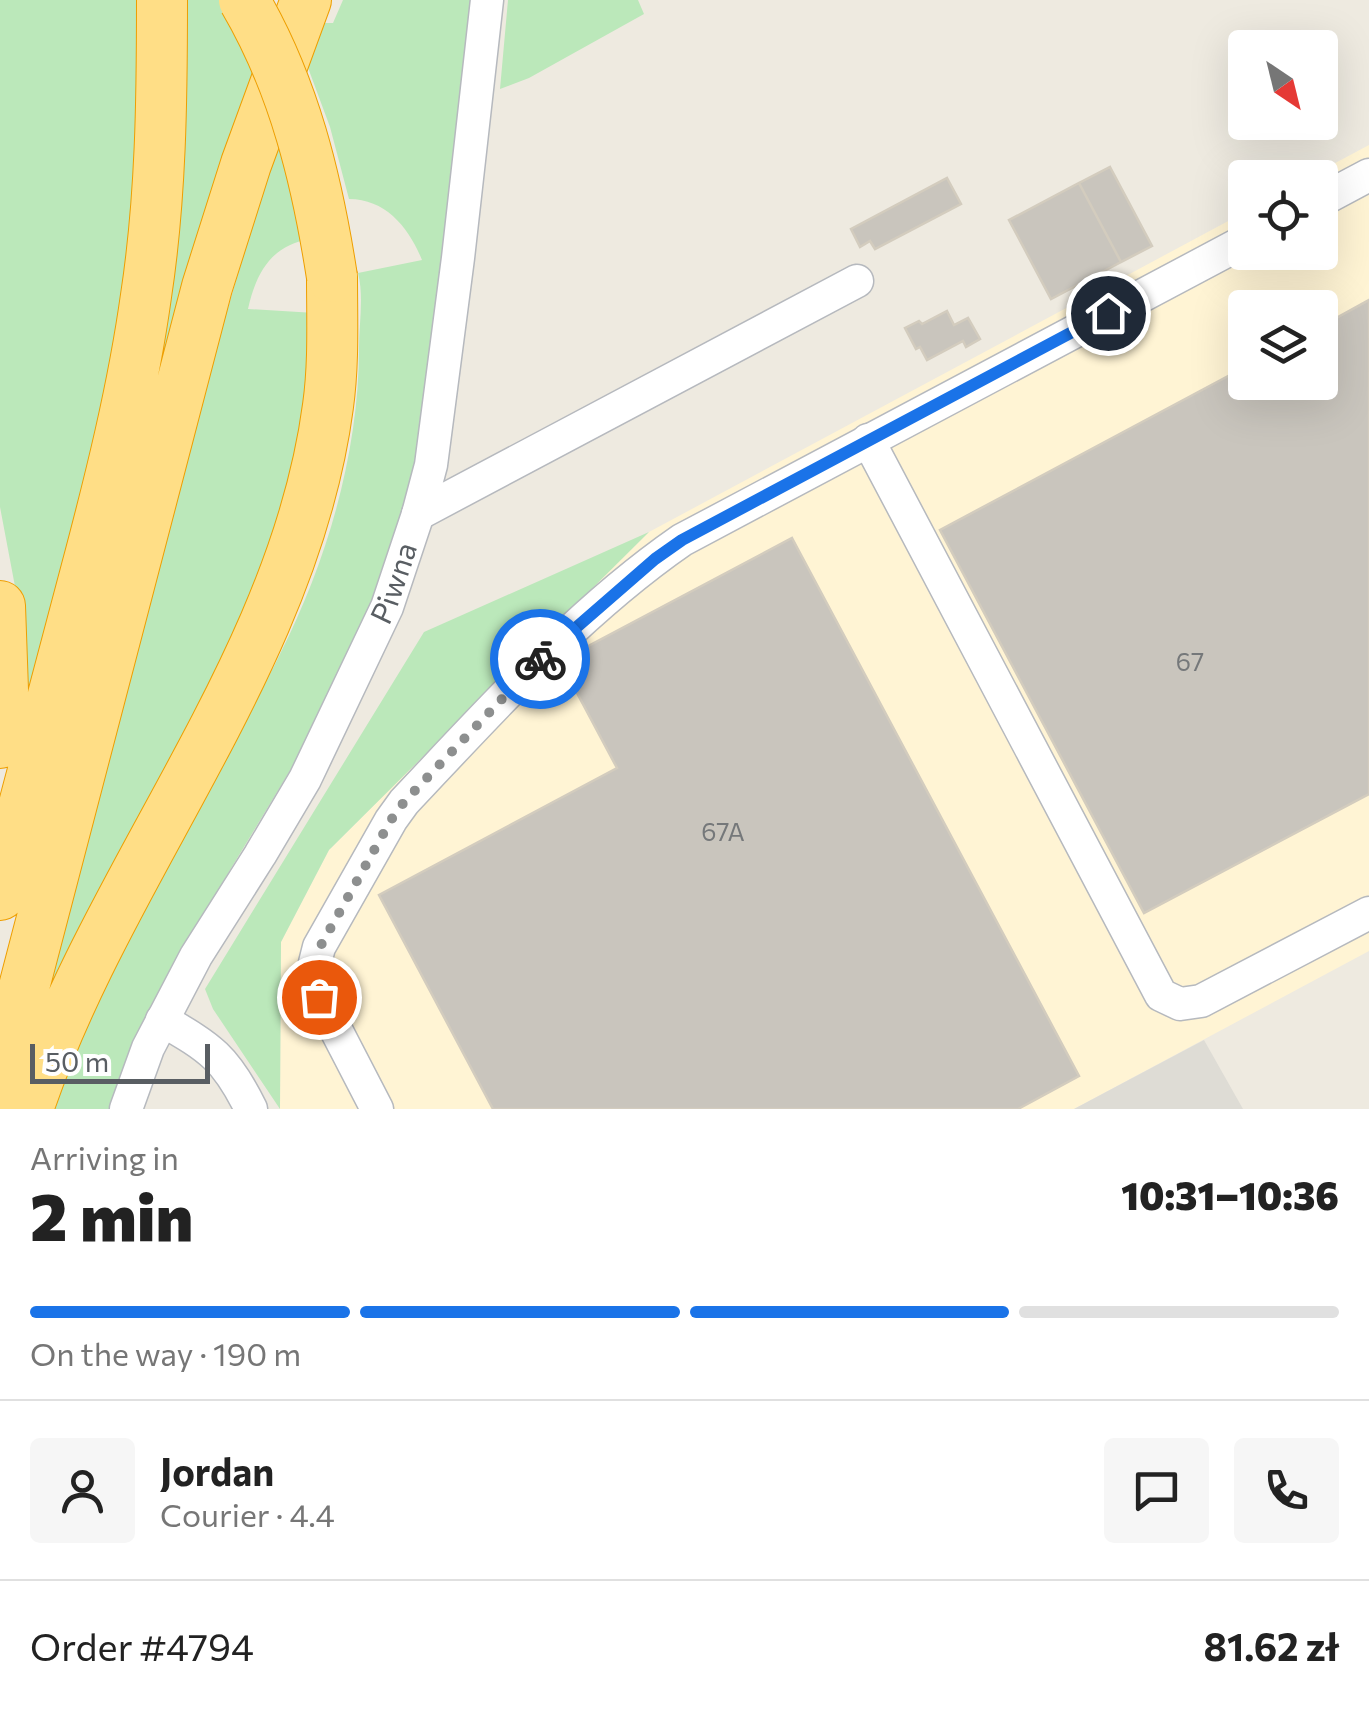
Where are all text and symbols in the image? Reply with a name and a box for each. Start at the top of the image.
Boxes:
north arrow [1228,30,1338,140]
map controls [1228,30,1338,400]
button: locate [1228,160,1338,270]
pin [1066,271,1151,356]
icon: home [1081,286,1136,341]
button: layers [1228,290,1338,400]
street label: Piwna [361,537,423,629]
courier [490,609,590,709]
icon: bike [513,632,568,687]
house number: 67 [1176,646,1204,676]
house number: 67A [701,816,745,846]
pin [277,955,362,1040]
icon: bag [292,970,347,1025]
scale bar [30,1039,210,1084]
text: 50 m [45,1044,109,1078]
text: Arriving in [30,1137,179,1177]
text: 10:31–10:36 [1121,1171,1339,1218]
text: 2 min [30,1175,193,1254]
text: On the way · 190 m [30,1333,301,1373]
button: person [30,1438,135,1543]
button: chat [1104,1438,1209,1543]
button: phone [1234,1438,1339,1543]
text: Jordan [160,1447,274,1494]
text: Courier · 4.4 [160,1494,335,1534]
text: Order #4794 [30,1622,254,1669]
text: 81.62 zł [1204,1622,1339,1669]

